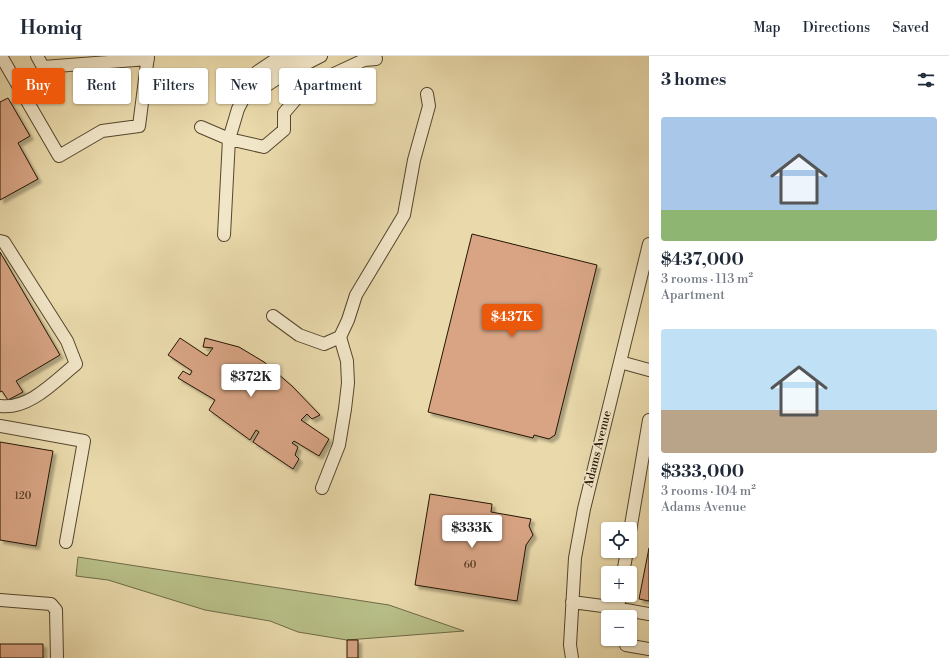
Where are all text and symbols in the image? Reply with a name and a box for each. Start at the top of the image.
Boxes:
text: Homiq [20,16,82,40]
text: Map [753,19,781,37]
text: Directions [803,19,870,37]
text: Saved [892,19,929,37]
chip: Buy [12,68,65,104]
chip: Rent [73,68,131,104]
chip: Filters [139,68,208,104]
chip: New [216,68,271,104]
chip: Apartment [279,68,376,104]
text: 3 homes [661,69,726,91]
icon: filters [915,69,937,91]
icon: home [763,143,835,215]
text: $437,000 [661,249,744,271]
text: 3 rooms · 113 m² [661,271,753,287]
text: Apartment [661,287,725,303]
pin: $437K [484,304,540,338]
text: $437K [491,309,533,325]
icon: home [763,355,835,427]
pin: $372K [223,364,279,398]
text: $372K [230,369,272,385]
street label: Adams Avenue [581,409,615,490]
text: $333,000 [661,461,744,483]
text: 3 rooms · 104 m² [661,483,756,499]
house number: 120 [15,490,32,502]
text: Adams Avenue [661,499,746,515]
pin: $333K [444,515,500,549]
text: $333K [451,520,493,536]
map controls [601,522,637,646]
button: locate [601,522,637,558]
house number: 60 [464,559,477,571]
button: + [601,566,637,602]
button: − [601,610,637,646]

